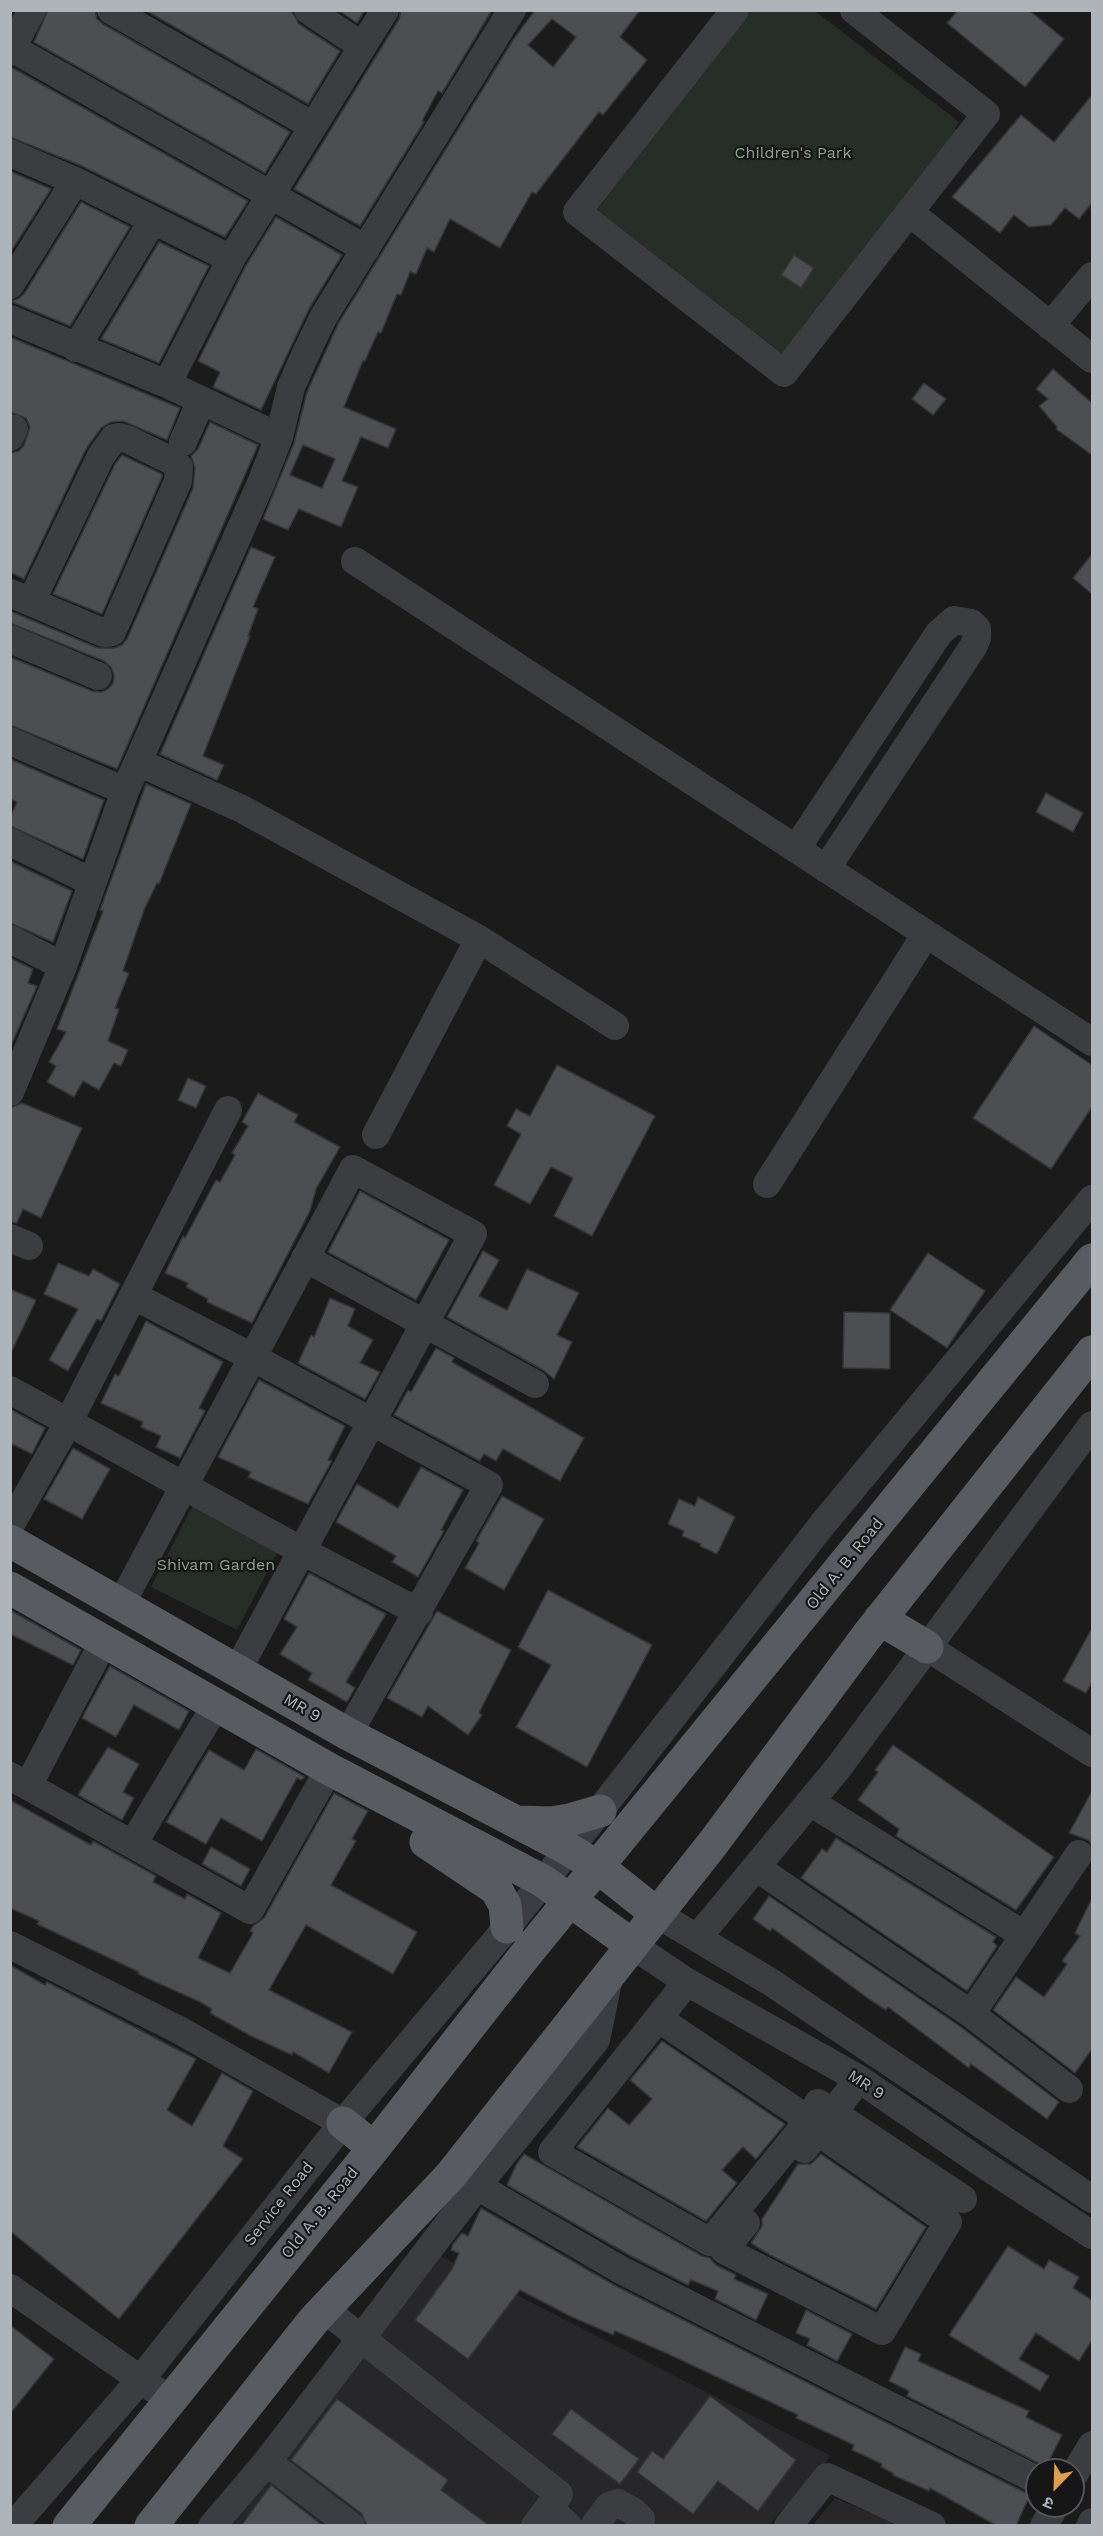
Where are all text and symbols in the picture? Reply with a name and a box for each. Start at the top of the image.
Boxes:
park label: Children's Park [735,143,851,163]
street label: Old A. B. Road [802,1514,888,1614]
park label: Shivam Garden [157,1555,275,1575]
street label: MR 9 [280,1690,324,1726]
street label: MR 9 [844,2066,888,2104]
street label: Service Road [240,2158,318,2250]
street label: Old A. B. Road [277,2163,363,2263]
north arrow [1025,2458,1085,2518]
text: उ [1041,2493,1057,2514]

